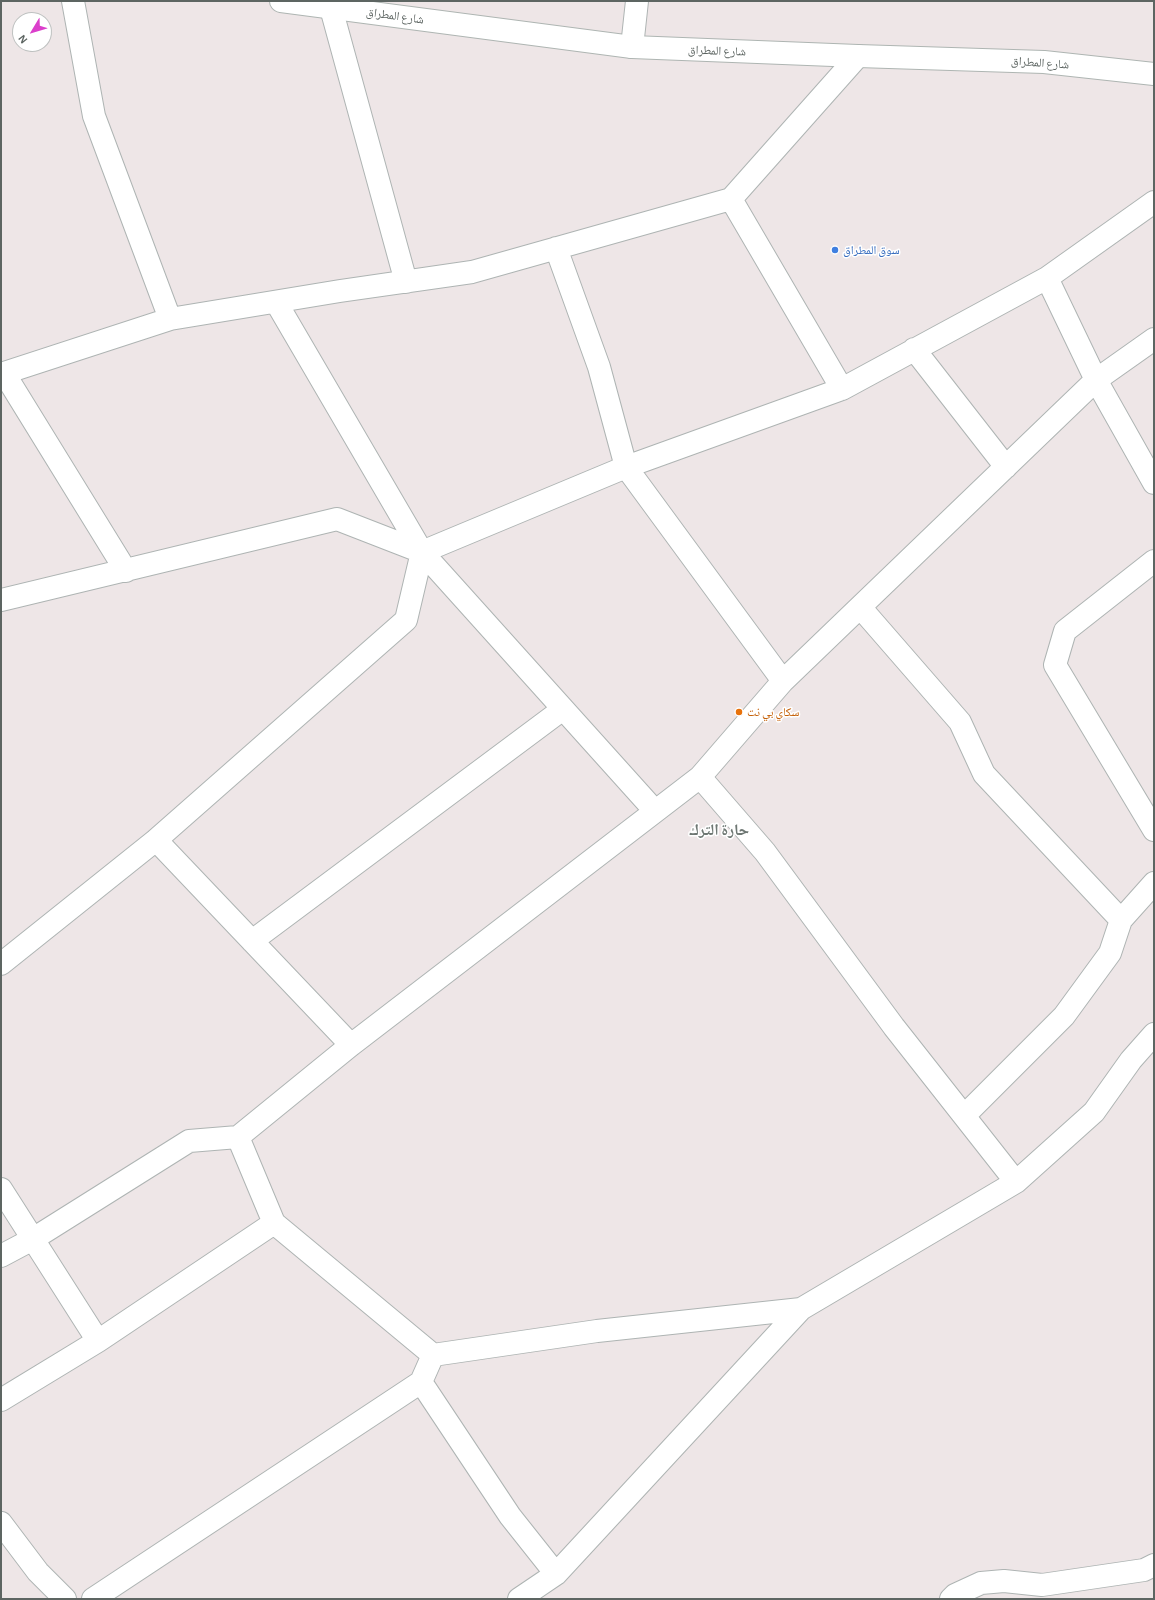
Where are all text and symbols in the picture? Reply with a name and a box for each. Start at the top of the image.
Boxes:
street label: شارع المطراق [365,5,425,27]
north arrow [12,12,52,52]
text: N [16,33,30,45]
street label: شارع المطراق [688,43,746,59]
street label: شارع المطراق [1010,54,1070,72]
place label: سوق المطراق [843,243,900,257]
marker: سوق المطراق [830,245,840,255]
place label: سكاي بي نت [747,705,799,719]
marker: سكاي بي نت [734,707,744,717]
district label: حارة الترك [689,820,749,840]

